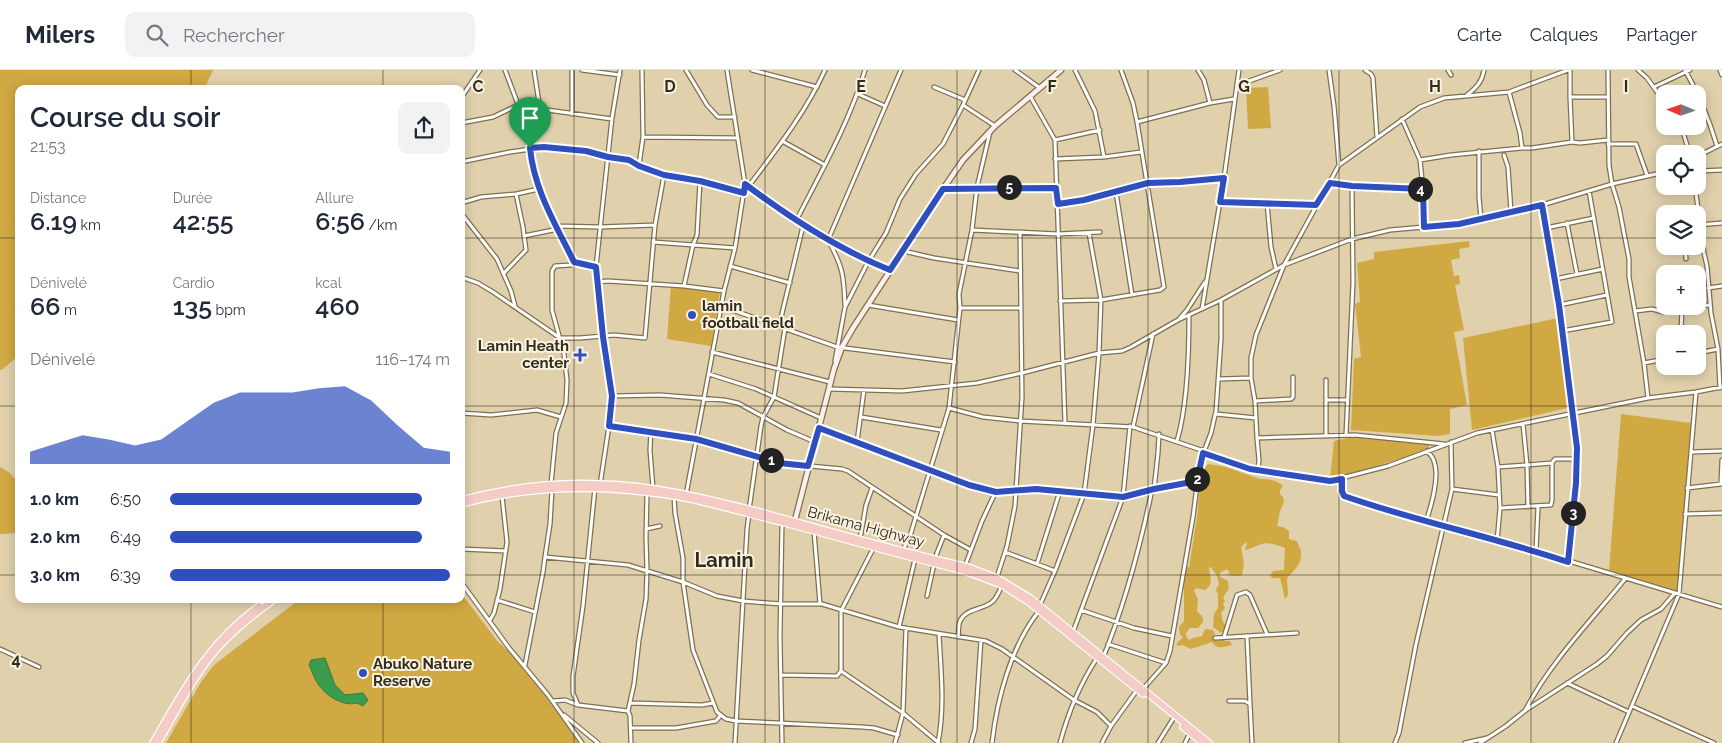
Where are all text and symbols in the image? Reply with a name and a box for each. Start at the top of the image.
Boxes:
search box [125,12,475,57]
text: Milers [25,20,95,49]
icon: search [143,21,171,49]
text: Rechercher [183,24,285,46]
text: Carte [1457,24,1502,45]
text: Calques [1530,24,1598,45]
text: Partager [1626,24,1697,45]
text: C [473,77,484,96]
text: D [664,77,676,96]
text: E [856,77,866,96]
text: F [1047,77,1057,96]
text: G [1238,77,1250,96]
text: H [1429,77,1441,96]
text: I [1624,77,1628,96]
north arrow [1656,85,1706,135]
map controls [1656,85,1706,375]
pin [509,97,551,148]
text: Course du soir [30,101,220,134]
button: share [398,102,450,154]
icon: arrive [516,104,544,132]
text: 21:53 [30,137,65,156]
button: locate [1656,145,1706,195]
pin: 5 [996,174,1022,200]
pin: 4 [1408,176,1432,202]
text: 5 [1006,179,1013,195]
text: 4 [1417,181,1425,197]
text: Distance [30,190,86,206]
text: Durée [173,190,212,206]
text: Allure [315,190,354,206]
button: layers [1656,205,1706,255]
text: 6.19 [30,206,77,236]
text: 42:55 [173,206,234,236]
text: 6:56 [315,206,365,236]
text: km [77,217,101,233]
text: /km [365,217,397,233]
button: + [1656,265,1706,315]
text: Dénivelé [30,275,87,291]
text: Cardio [173,275,215,291]
text: kcal [315,275,342,291]
text: 66 [30,291,60,321]
text: 135 [173,291,212,321]
text: 460 [315,291,360,321]
place label: lamin football field [702,297,794,332]
text: m [60,302,77,318]
text: bpm [212,302,246,318]
marker: lamin football field [686,309,698,321]
button: − [1656,325,1706,375]
place label: Lamin Heath center [478,337,569,372]
marker: Lamin Heath center [573,348,587,362]
text: Dénivelé [30,350,95,369]
text: 116–174 m [376,350,450,369]
pin: 1 [758,448,784,472]
text: 1 [768,452,775,468]
pin: 2 [1184,466,1210,492]
text: 2 [1194,471,1201,487]
text: 1.0 km [30,490,79,509]
text: 6:50 [110,490,141,509]
pin: 3 [1560,500,1586,526]
street label: Brikama Highway [805,503,927,551]
text: 3 [1570,505,1577,521]
text: 2.0 km [30,528,80,547]
text: 6:49 [110,528,141,547]
district label: Lamin [695,548,753,572]
text: 3.0 km [30,566,80,585]
text: 6:39 [110,566,141,585]
text: 4 [11,650,21,669]
place label: Abuko Nature Reserve [373,655,472,690]
marker: Abuko Nature Reserve [357,667,369,679]

